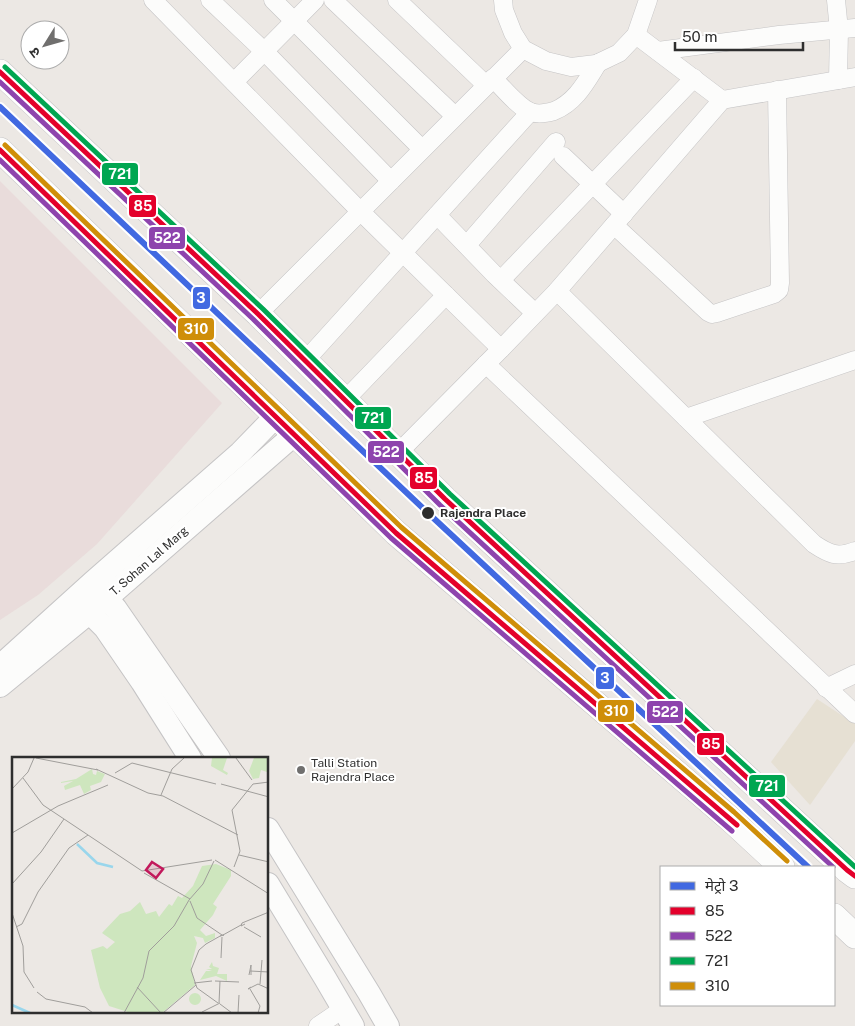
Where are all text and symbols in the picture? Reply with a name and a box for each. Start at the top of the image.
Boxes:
north arrow [20,20,70,70]
scale bar [675,20,802,52]
text: 50 m [682,28,717,45]
text: उ [25,44,43,61]
line badge: 721 [101,162,139,186]
text: 721 [108,166,132,182]
line badge: 85 [128,194,157,218]
text: 85 [134,198,152,214]
line badge: 522 [148,226,186,250]
text: 522 [153,230,181,246]
line badge: 3 [192,286,211,310]
text: 3 [196,290,206,306]
line badge: 310 [177,317,215,341]
text: 310 [184,321,208,337]
line badge: 721 [354,406,392,430]
text: 721 [361,410,385,426]
line badge: 522 [367,440,405,464]
text: 522 [372,444,400,460]
line badge: 85 [409,466,438,490]
text: 85 [415,470,433,486]
marker: Rajendra Place [420,505,436,521]
place label: Rajendra Place [440,506,526,520]
street label: T. Sohan Lal Marg [107,523,191,599]
line badge: 3 [595,666,615,690]
text: 3 [600,670,610,686]
line badge: 310 [597,699,635,723]
line badge: 522 [646,700,684,724]
text: 310 [604,703,628,719]
text: 522 [651,704,679,720]
line badge: 85 [696,732,725,756]
text: 85 [702,736,720,752]
place label: Talli Station Rajendra Place [311,756,395,784]
inset map [12,757,269,1014]
marker: Talli Station Rajendra Place [295,764,307,776]
line badge: 721 [748,774,786,798]
text: 721 [755,778,779,794]
legend [660,866,835,1006]
text: मेट्रो 3 [705,877,739,895]
text: 85 [705,902,724,919]
text: 522 [705,927,733,944]
text: 721 [705,952,729,969]
text: 310 [705,977,730,994]

